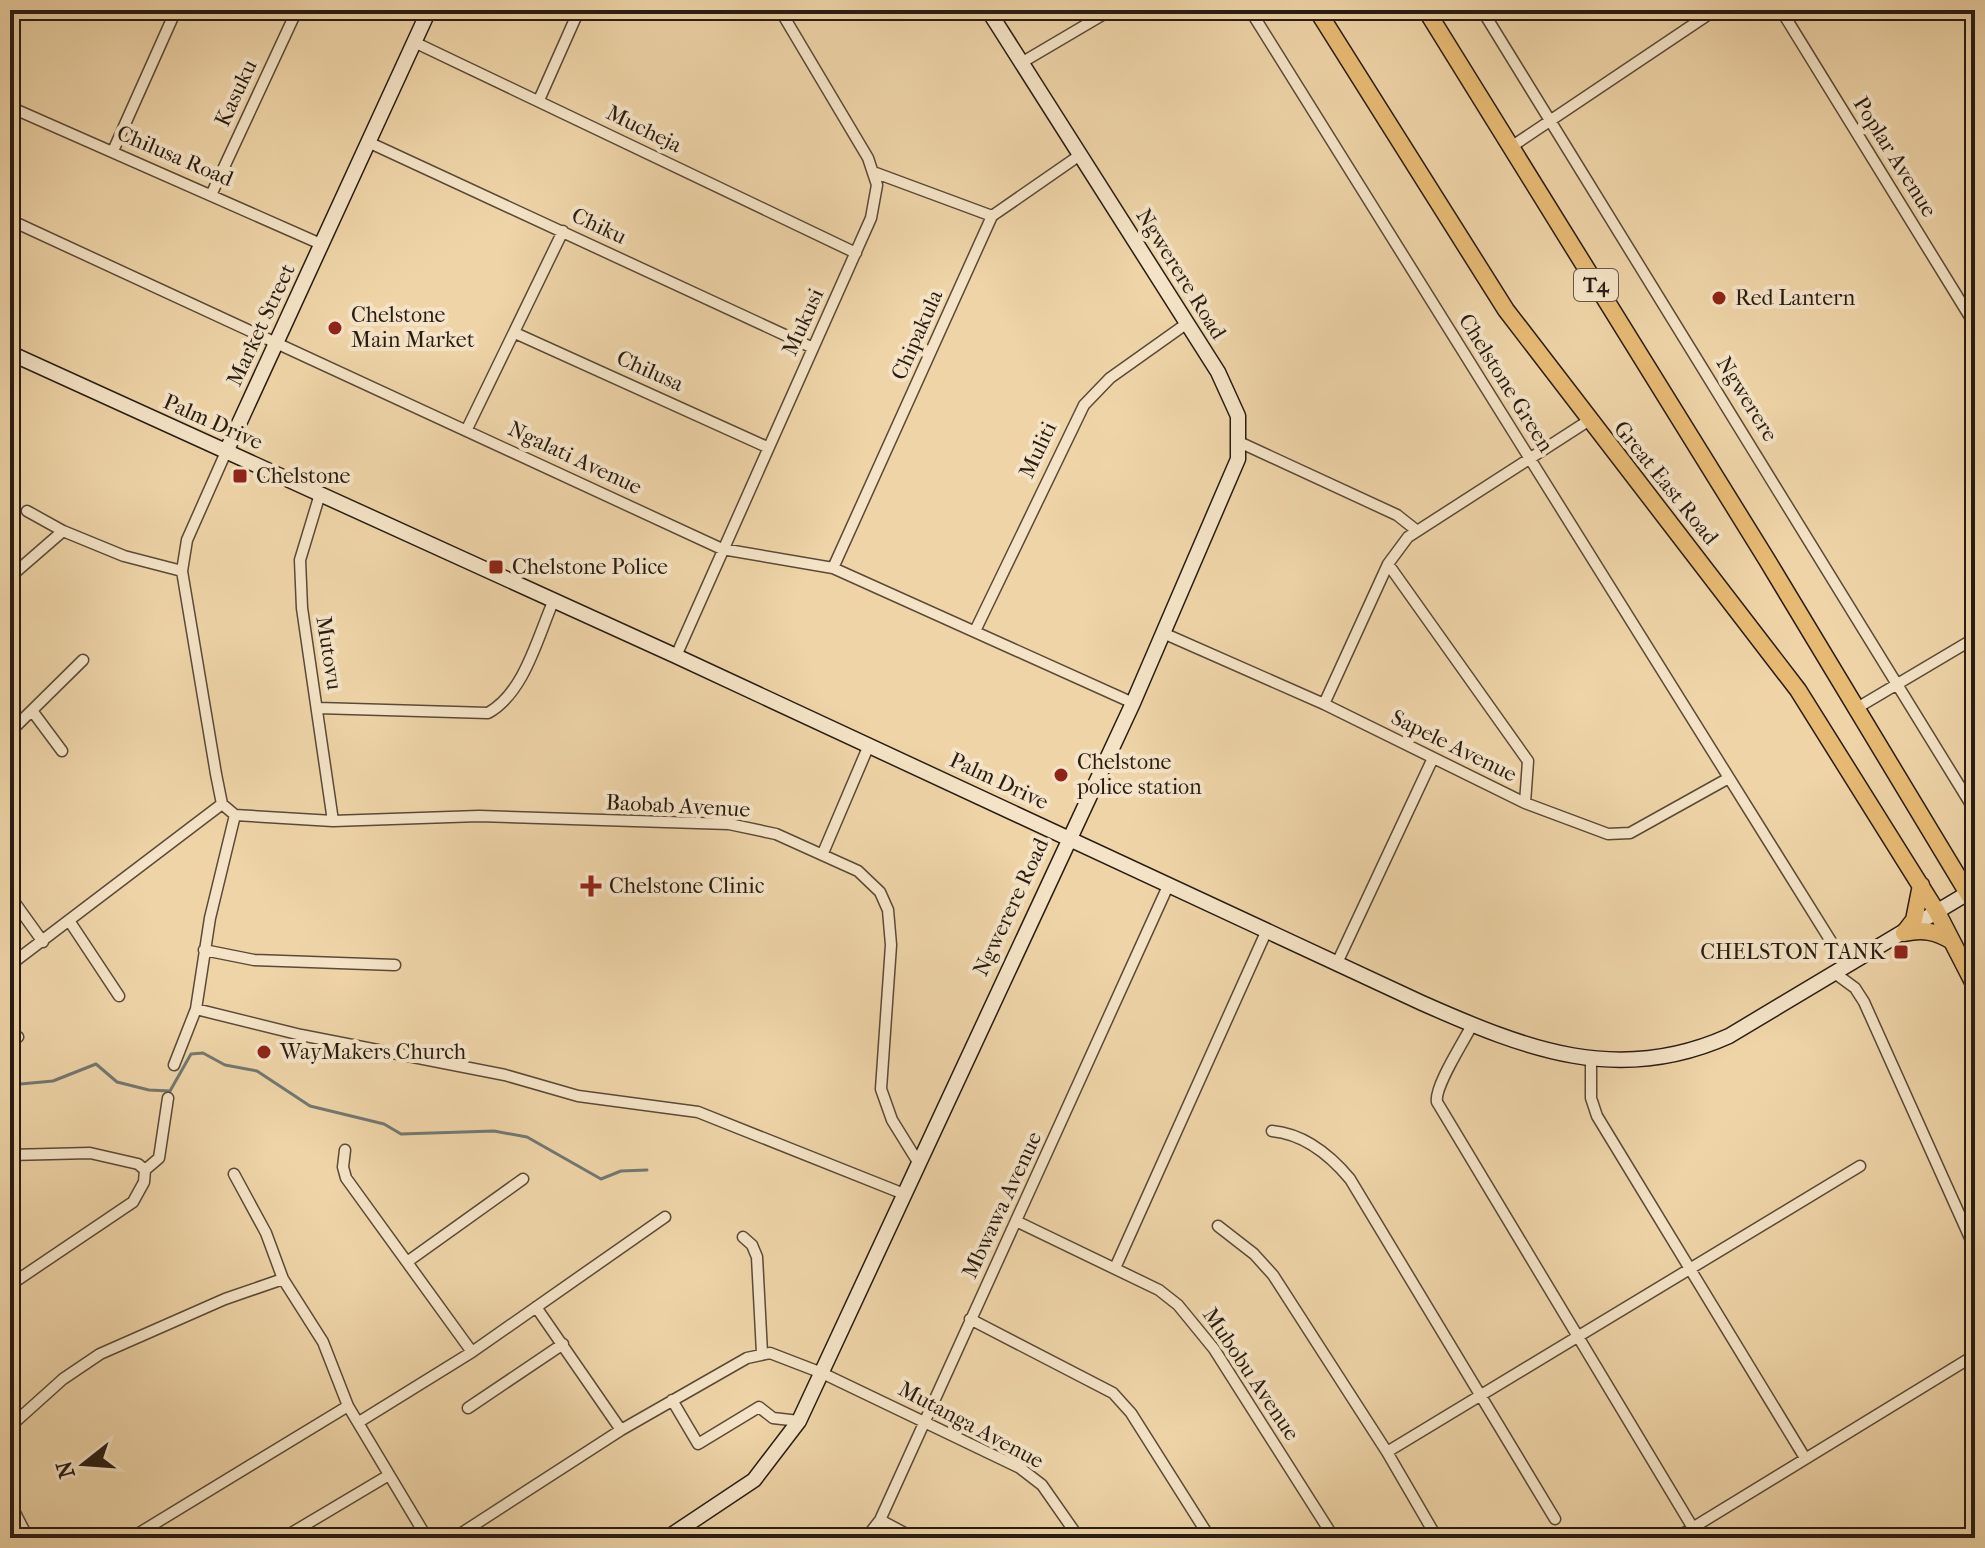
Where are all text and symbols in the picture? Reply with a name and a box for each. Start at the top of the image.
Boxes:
street label: Kasuku [209,55,263,131]
street label: Poplar Avenue [1848,92,1942,222]
street label: Mucheja [602,100,687,159]
street label: Chilusa Road [113,120,238,193]
street label: Chiku [567,202,631,250]
street label: Ngwerere Road [1130,204,1232,345]
street label: Market Street [221,260,301,390]
road number: T4 [1574,269,1618,301]
street label: Mukusi [777,284,829,360]
street label: Chipakula [886,285,949,384]
place label: Red Lantern [1735,285,1855,311]
marker: Red Lantern [1710,289,1728,307]
place label: Chelstone Main Market [351,302,475,353]
street label: Chelstone Green [1453,309,1559,457]
marker: Chelstone Main Market [326,319,344,337]
street label: Chilusa [613,345,688,398]
street label: Ngwerere [1711,352,1783,446]
street label: Palm Drive [159,389,267,455]
street label: Ngalati Avenue [504,416,646,500]
street label: Great East Road [1608,416,1724,551]
street label: Muliti [1014,417,1062,482]
place label: Chelstone [256,463,351,489]
marker: Chelstone [231,467,249,485]
place label: Chelstone Police [512,554,668,580]
marker: Chelstone Police [487,558,505,576]
street label: Mutovu [310,614,348,692]
street label: Sapele Avenue [1387,704,1521,788]
street label: Palm Drive [945,747,1053,815]
place label: Chelstone police station [1076,749,1202,800]
marker: Chelstone police station [1052,766,1070,784]
street label: Baobab Avenue [605,789,751,823]
street label: Ngwerere Road [968,833,1055,980]
place label: Chelstone Clinic [609,873,765,899]
marker: Chelstone Clinic [580,875,602,897]
place label: CHELSTON TANK [1700,939,1886,965]
marker: CHELSTON TANK [1892,943,1910,961]
place label: WayMakers Church [279,1039,467,1065]
marker: WayMakers Church [255,1043,273,1061]
street label: Mbwawa Avenue [957,1127,1047,1283]
street label: Mubobu Avenue [1197,1303,1305,1445]
street label: Mutanga Avenue [894,1376,1048,1474]
north arrow [44,1424,124,1504]
text: N [51,1457,81,1481]

